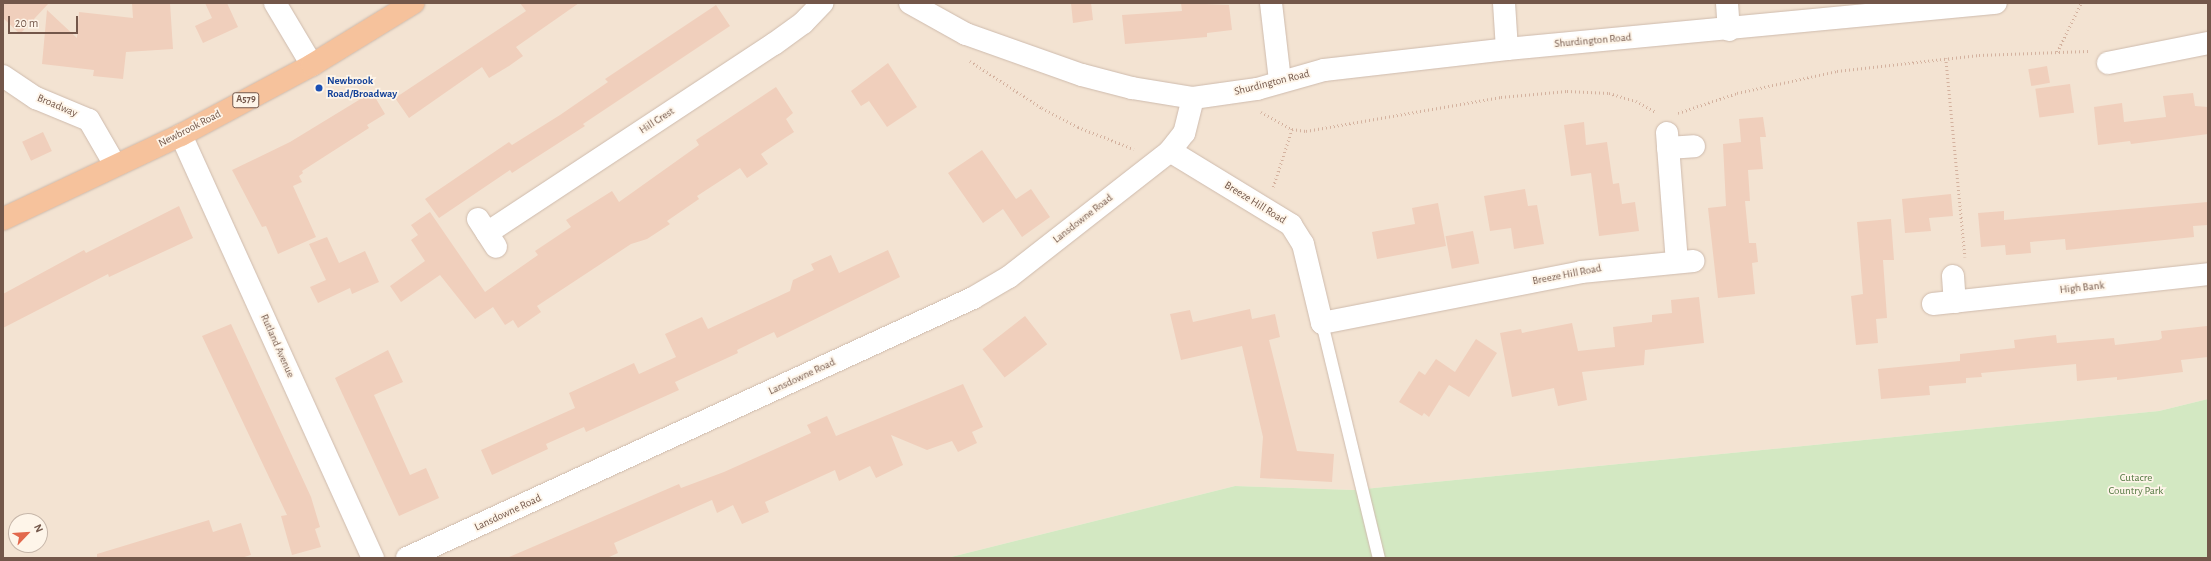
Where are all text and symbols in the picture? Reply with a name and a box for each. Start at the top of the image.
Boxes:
scale bar [10,8,80,34]
text: 20 m [15,17,38,29]
street label: Shurdington Road [1554,31,1632,51]
street label: Shurdington Road [1233,67,1311,99]
place label: Newbrook Road/Broadway [327,75,397,101]
marker: Newbrook Road/Broadway [314,83,324,93]
street label: Broadway [35,92,79,120]
road number: A579 [232,92,260,108]
street label: Hill Crest [637,105,677,137]
street label: Newbrook Road [157,108,223,150]
street label: Breeze Hill Road [1222,179,1288,227]
street label: Lansdowne Road [1051,192,1115,246]
street label: Breeze Hill Road [1531,262,1603,288]
street label: High Bank [2059,279,2105,297]
street label: Rutland Avenue [257,312,297,380]
street label: Lansdowne Road [767,356,837,398]
park label: Cutacre Country Park [2109,472,2163,498]
street label: Lansdowne Road [473,492,543,534]
north arrow [8,513,48,553]
text: N [32,522,45,534]

